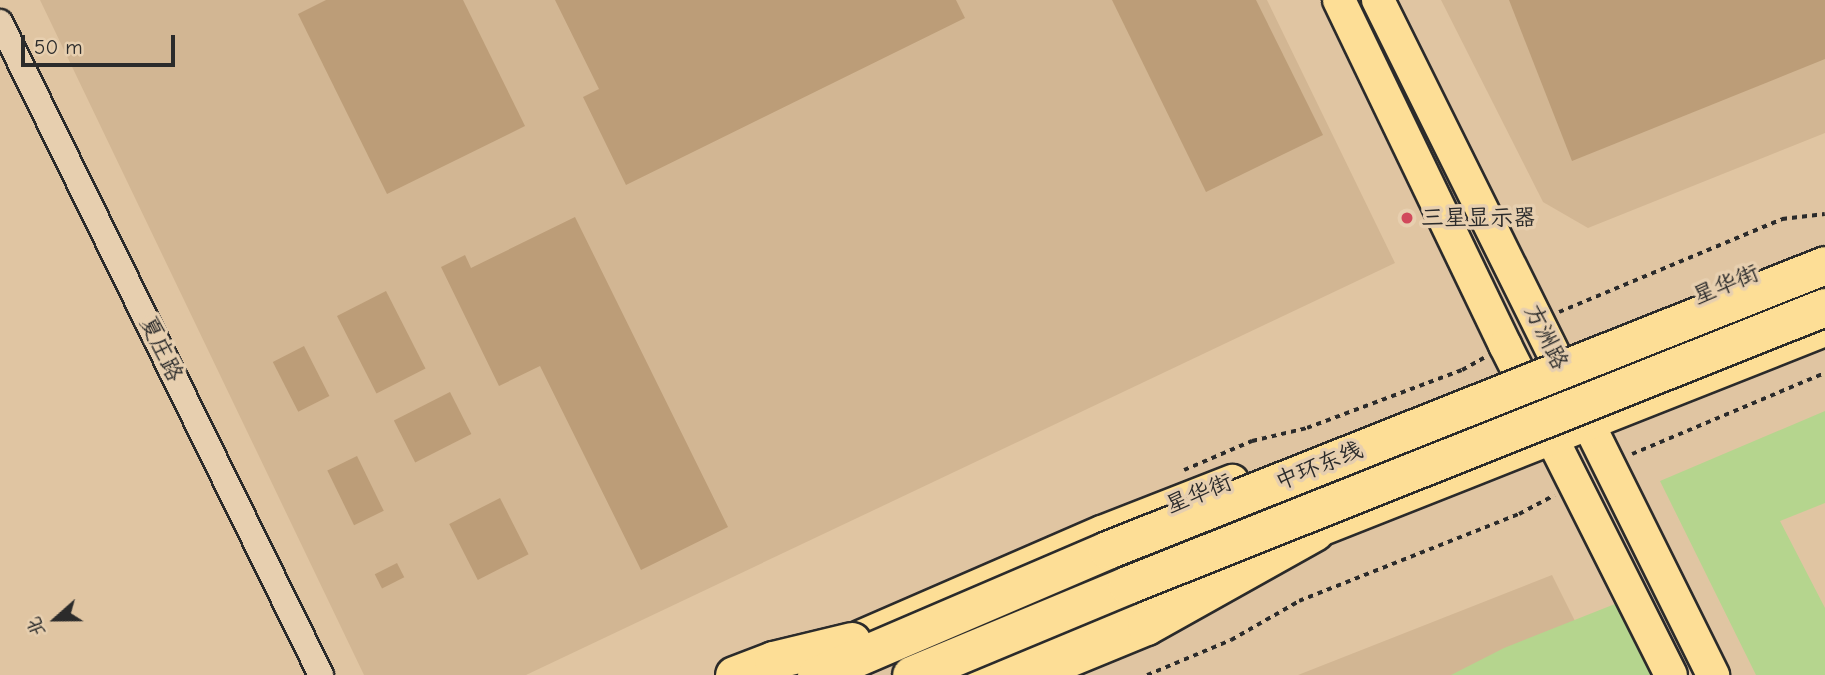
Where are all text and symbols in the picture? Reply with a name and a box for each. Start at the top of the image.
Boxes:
scale bar [24,21,178,65]
text: 50 m [34,35,83,59]
place label: 三星显示器 [1421,204,1536,232]
marker: 三星显示器 [1399,210,1415,226]
street label: 星华街 [1689,259,1763,311]
street label: 方洲路 [1518,300,1574,374]
street label: 夏庄路 [133,312,189,386]
street label: 中环东线 [1271,436,1367,496]
street label: 星华街 [1162,468,1236,520]
north arrow [21,584,91,654]
text: 北 [23,614,50,639]

